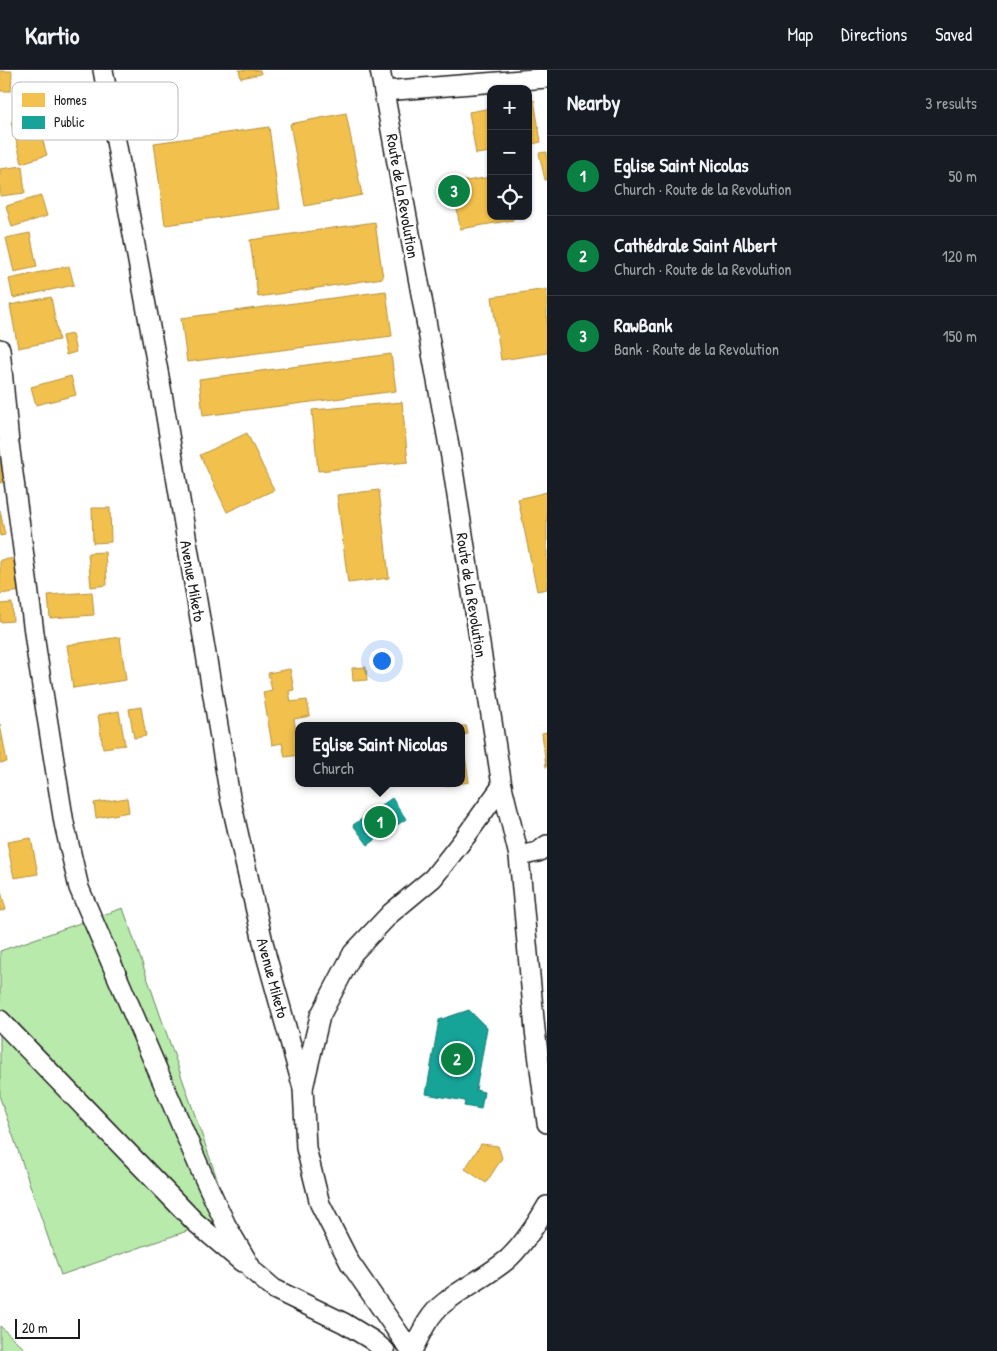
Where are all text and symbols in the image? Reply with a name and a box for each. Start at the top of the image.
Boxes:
text: Kartio [25,19,80,51]
text: Map [788,22,813,47]
text: Directions [841,22,907,47]
text: Saved [935,22,972,47]
legend [12,82,178,140]
map controls [487,85,532,220]
button: + [487,85,532,130]
text: Nearby [567,88,620,117]
text: Homes [54,90,87,109]
text: 3 results [925,92,977,114]
text: Public [54,112,85,131]
button: − [487,130,532,175]
street label: Route de la Revolution [381,132,425,260]
text: Eglise Saint Nicolas [614,152,749,178]
text: 1 [580,165,586,187]
text: 50 m [949,165,977,187]
pin: 3 [438,172,470,210]
button: locate [487,175,532,220]
text: Church · Route de la Revolution [614,178,792,200]
text: Cathédrale Saint Albert [614,232,777,258]
text: 2 [579,245,587,267]
text: 120 m [942,245,977,267]
text: Church · Route de la Revolution [614,258,792,280]
text: RawBank [614,312,672,338]
text: 3 [579,325,587,347]
text: 150 m [943,325,977,347]
text: Bank · Route de la Revolution [614,338,779,360]
street label: Route de la Revolution [451,531,493,659]
street label: Avenue Miketo [175,539,211,624]
your location [369,648,395,674]
popup [295,722,465,787]
text: Eglise Saint Nicolas [313,731,447,757]
text: Church [313,757,354,779]
pin: 1 [364,803,396,841]
street label: Avenue Miketo [252,935,294,1021]
pin: 2 [441,1040,473,1078]
scale bar [15,1316,80,1339]
text: 20 m [22,1318,48,1337]

